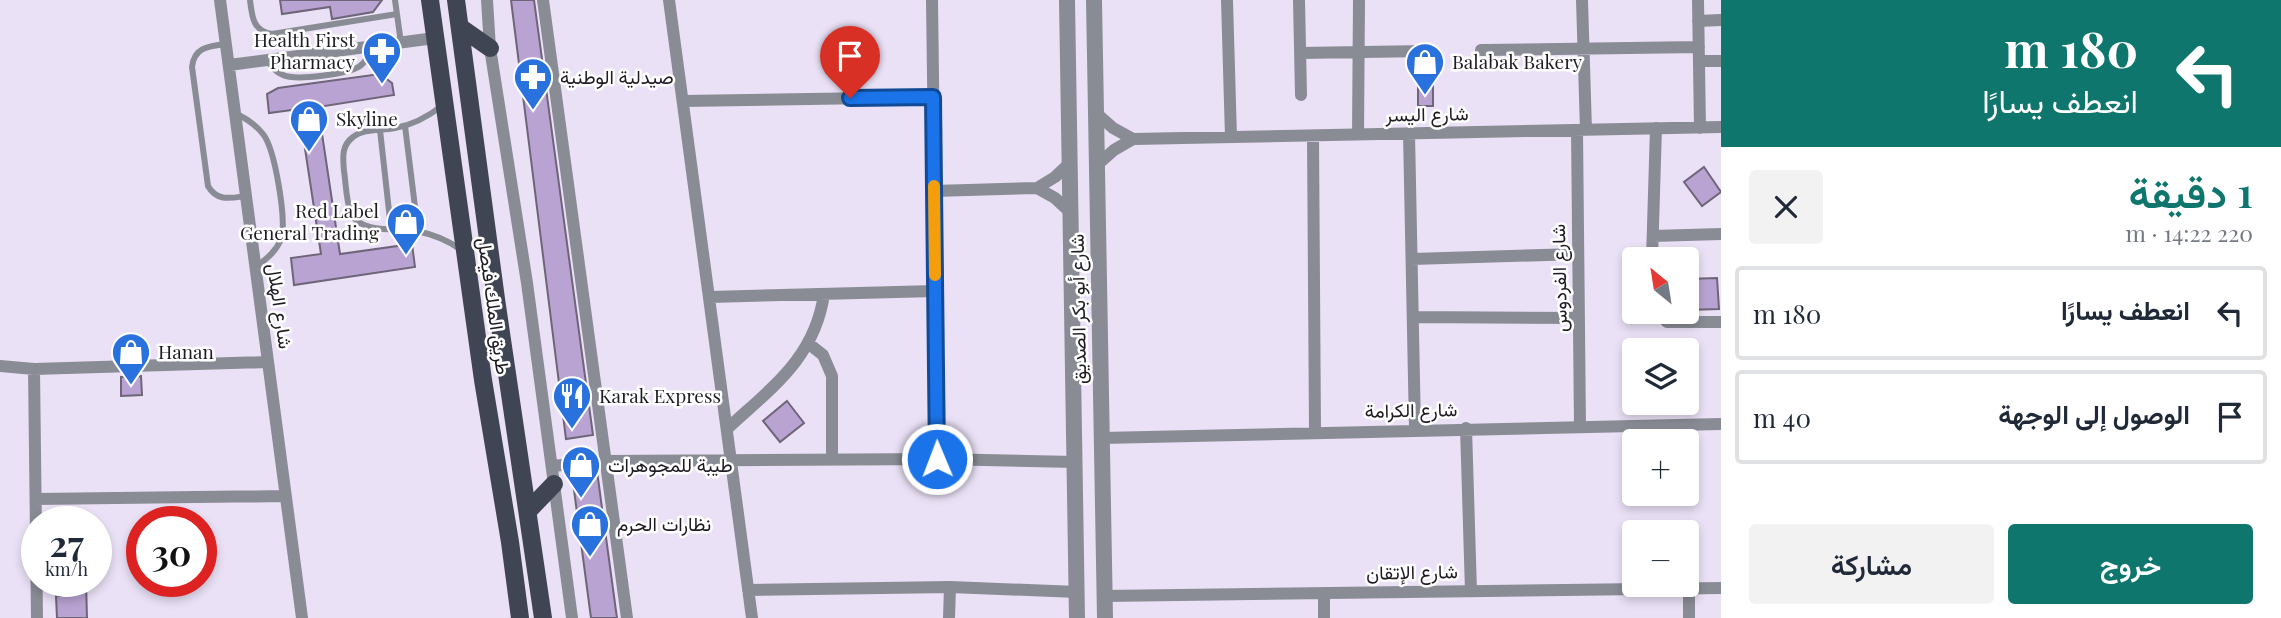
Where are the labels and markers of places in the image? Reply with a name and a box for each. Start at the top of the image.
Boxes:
place label: Health First Pharmacy [254,26,355,74]
pin [820,26,880,98]
pharmacy icon: Health First Pharmacy [361,30,403,85]
shop icon: Balabak Bakery [1404,41,1446,96]
place label: Balabak Bakery [1452,48,1583,74]
pharmacy icon: صيدلية الوطنية [512,56,554,111]
place label: صيدلية الوطنية [560,63,674,89]
shop icon: Skyline [288,98,330,153]
place label: Skyline [336,105,398,131]
place label: Red Label General Trading [240,197,380,245]
shop icon: Red Label General Trading [385,201,427,256]
shop icon: Hanan [110,331,152,386]
place label: Hanan [158,338,215,364]
restaurant icon: Karak Express [551,375,593,430]
place label: Karak Express [599,382,721,408]
shop icon: طيبة للمجوهرات [560,444,602,499]
place label: طيبة للمجوهرات [608,451,733,477]
shop icon: نظارات الحرم [569,503,611,558]
place label: نظارات الحرم [617,510,711,537]

